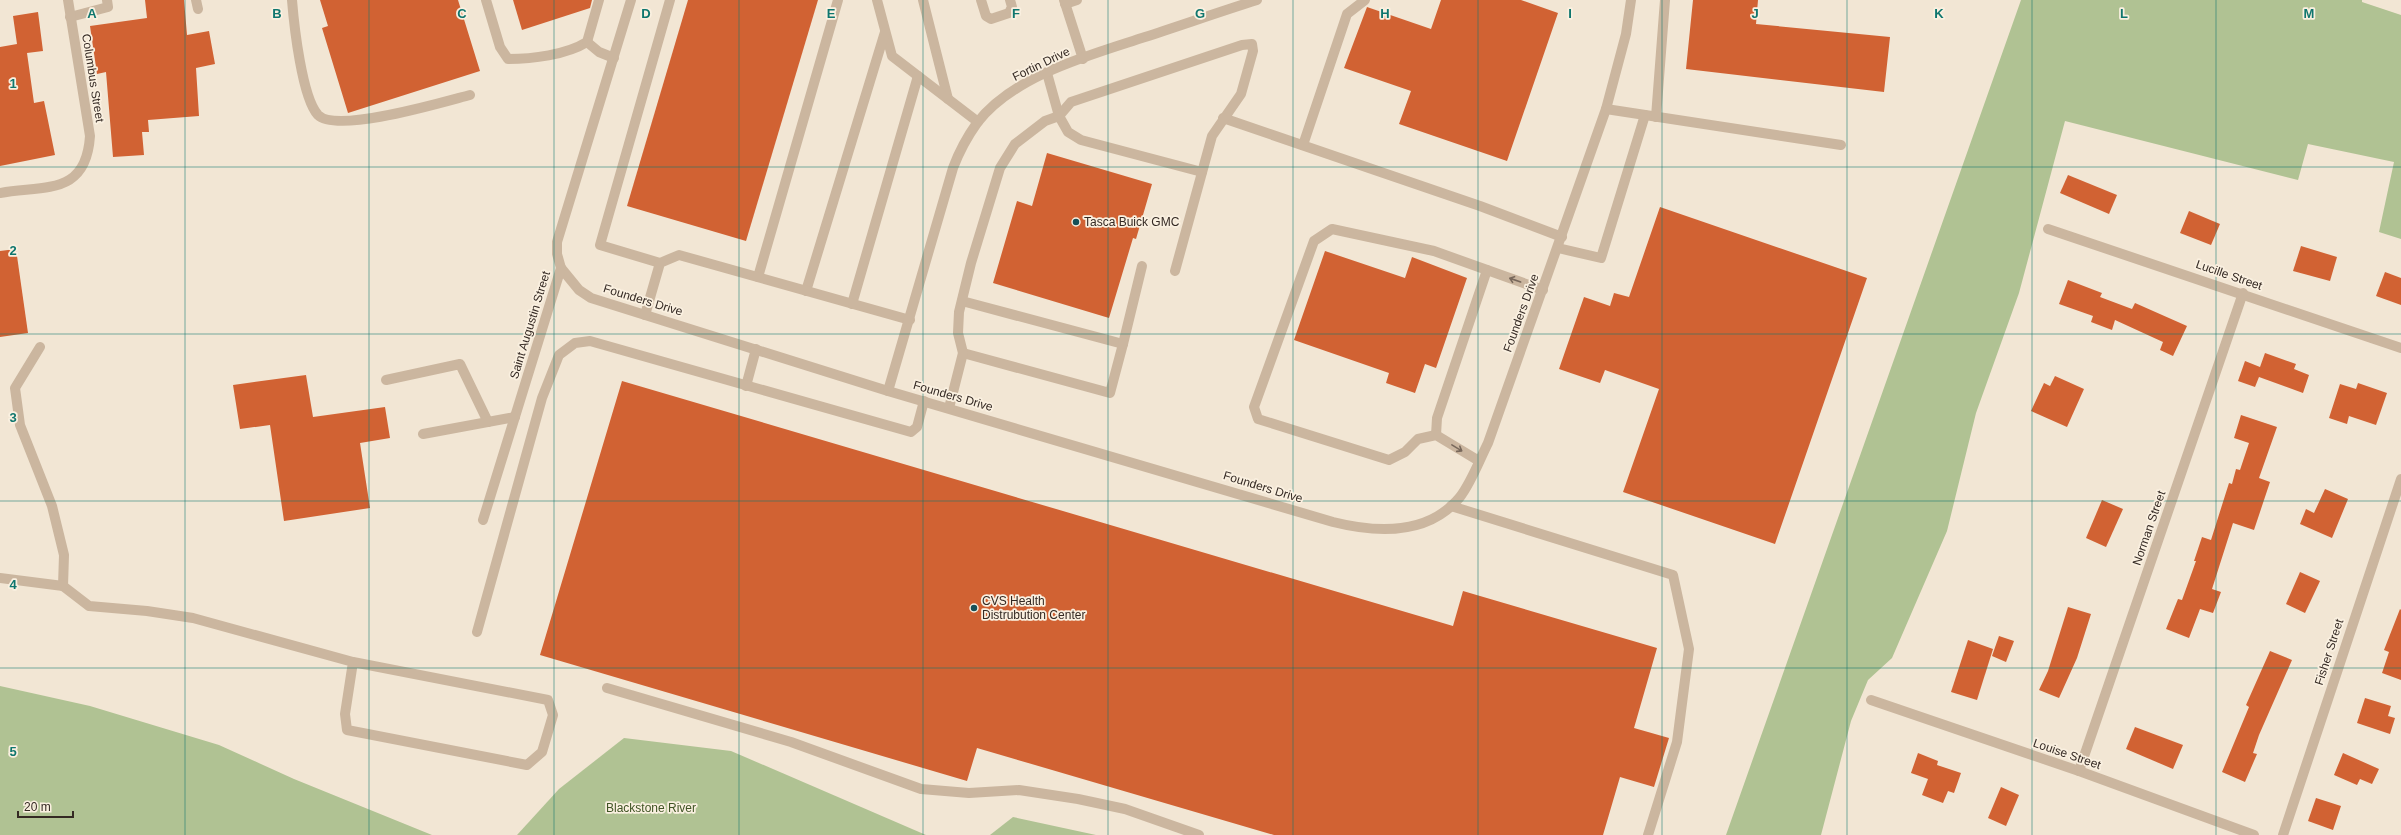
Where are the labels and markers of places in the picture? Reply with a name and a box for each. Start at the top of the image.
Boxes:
place label: Tasca Buick GMC [1084,215,1180,229]
marker: Tasca Buick GMC [1071,217,1081,227]
place label: CVS Health Distrubution Center [982,594,1085,622]
marker: CVS Health Distrubution Center [969,603,979,613]

